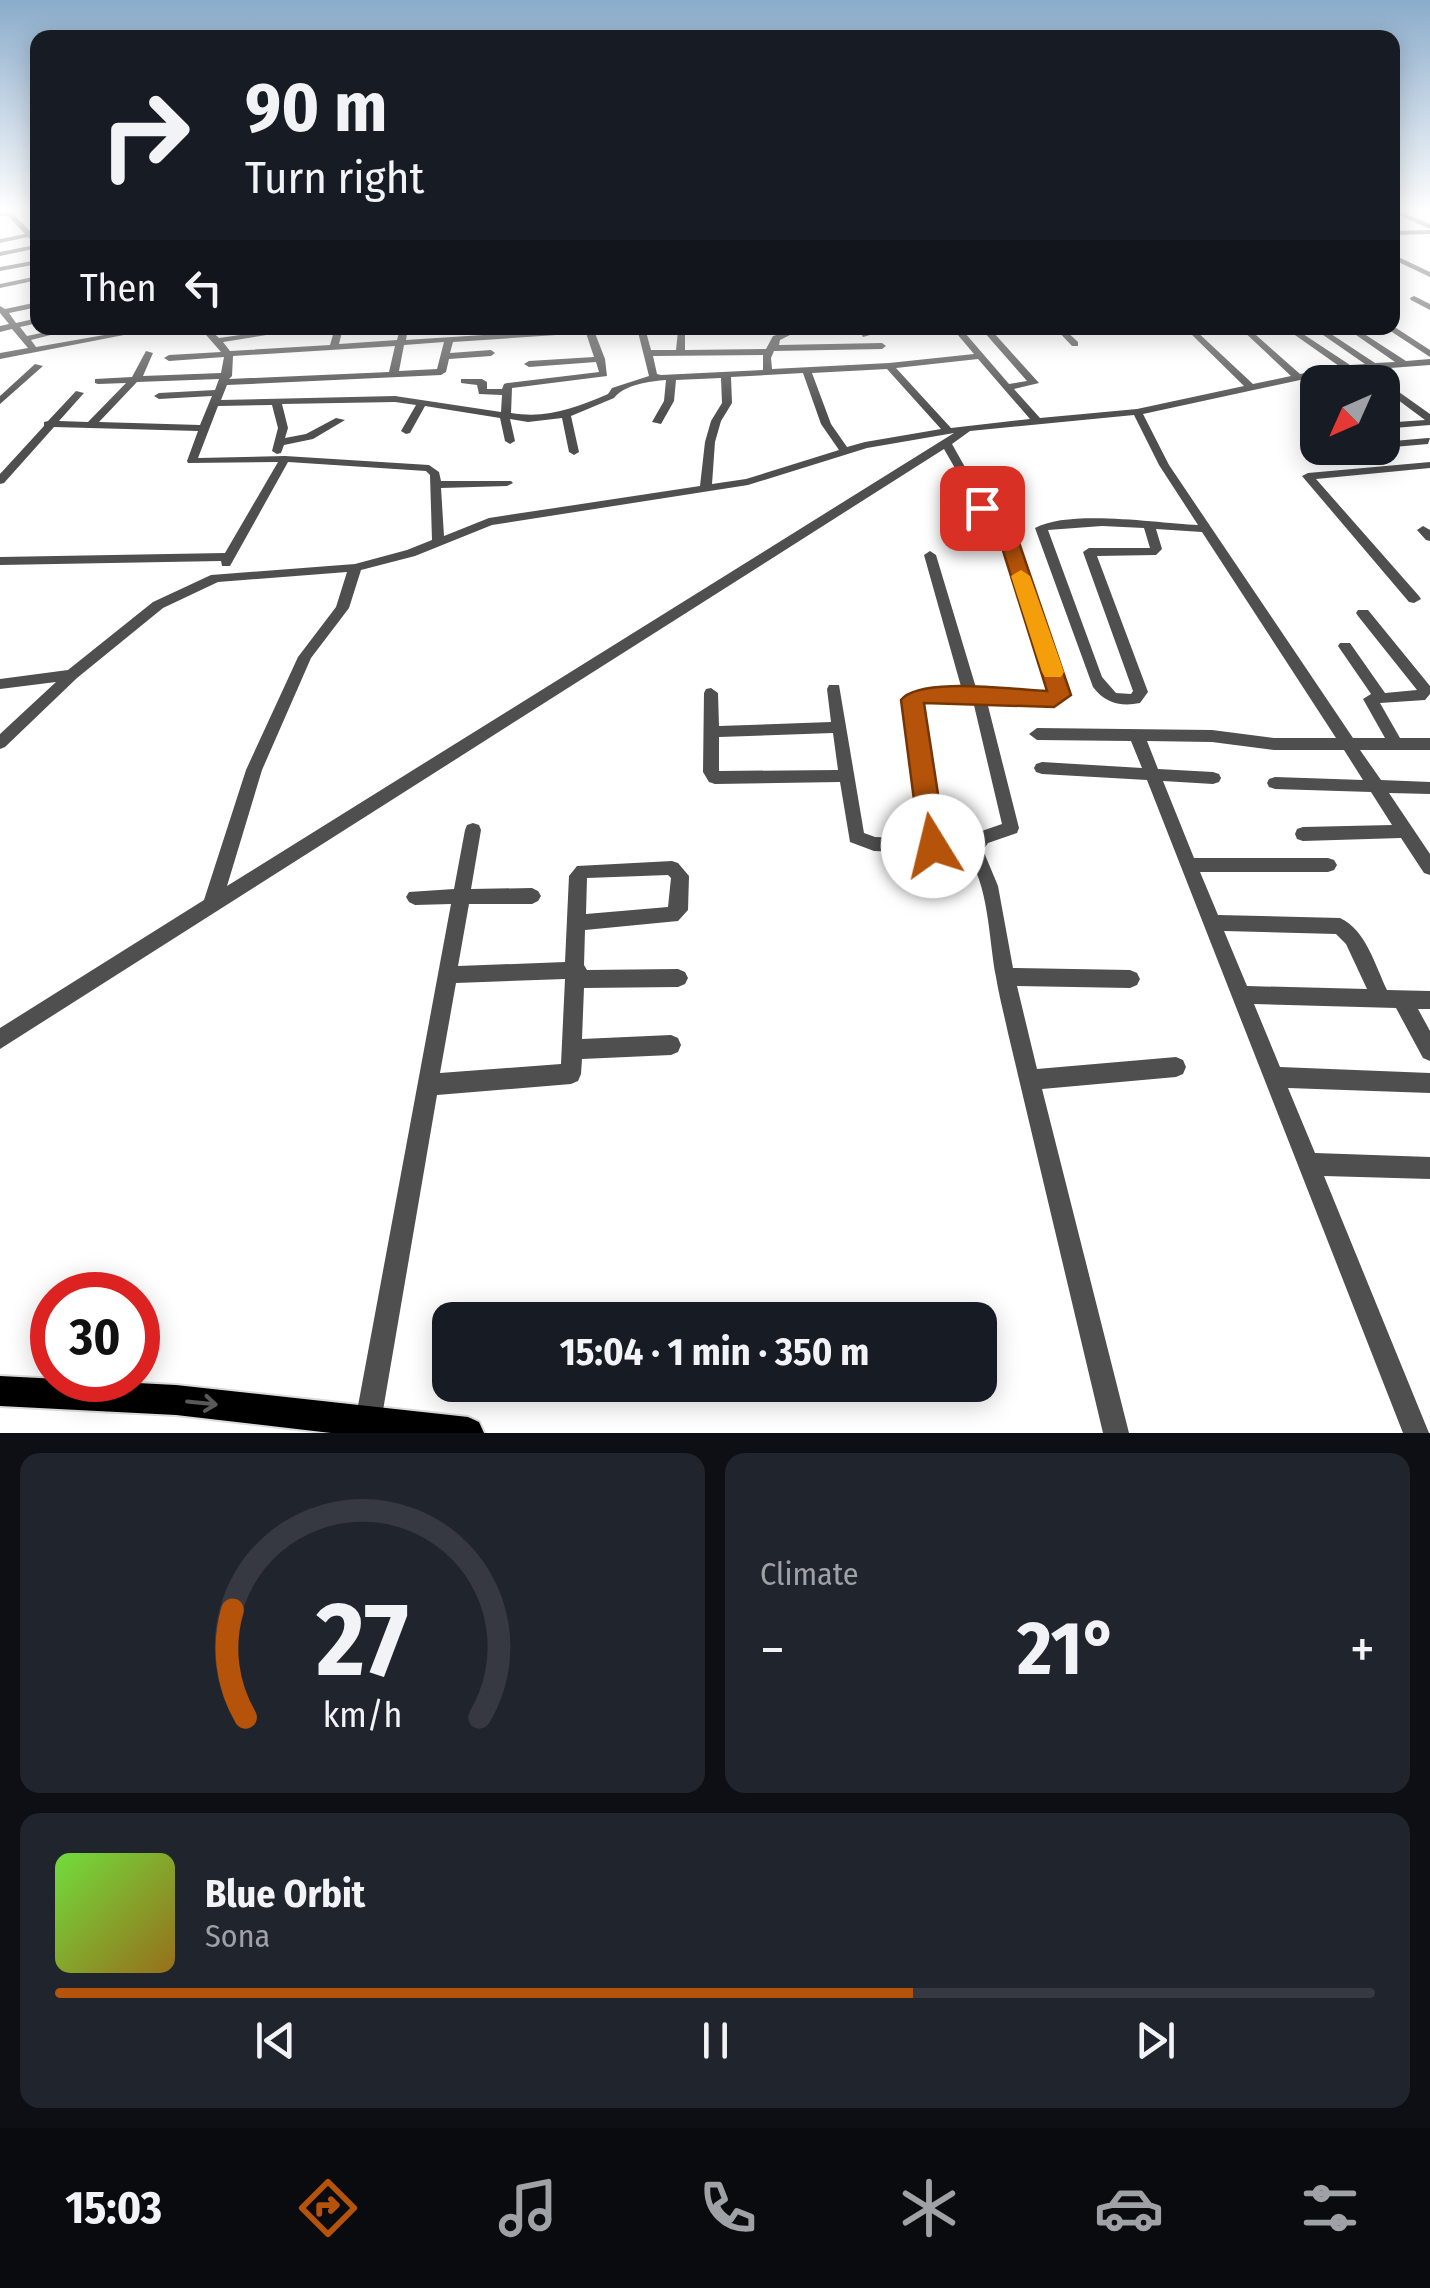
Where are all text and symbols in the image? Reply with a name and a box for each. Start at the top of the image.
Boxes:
text: 90 m [245,66,387,150]
icon: right [80,70,210,200]
text: Turn right [245,151,424,205]
icon: left [176,260,231,315]
text: Then [80,265,156,311]
north arrow [1300,365,1400,465]
map controls [1300,365,1400,465]
pin [940,466,1025,551]
icon: arrive [955,481,1010,536]
position arrow [881,794,985,898]
speed limit sign: 30 [30,1272,160,1402]
text: 15:04 · 1 min · 350 m [560,1329,869,1375]
one-way arrow [186,1394,218,1413]
text: Climate [760,1555,859,1593]
text: 27 [316,1578,408,1703]
text: 21° [1017,1604,1118,1694]
text: − [760,1617,785,1683]
text: + [1350,1617,1375,1683]
text: km/h [323,1694,402,1736]
text: Blue Orbit [205,1871,365,1917]
text: Sona [205,1917,270,1955]
icon: previous [248,2013,303,2068]
icon: pause [688,2013,743,2068]
icon: next [1128,2013,1183,2068]
icon: directions [293,2173,363,2243]
icon: music [493,2173,563,2243]
icon: phone [693,2173,763,2243]
icon: climate [894,2173,964,2243]
icon: car [1094,2173,1164,2243]
icon: filters [1295,2173,1365,2243]
text: 15:03 [65,2181,162,2235]

